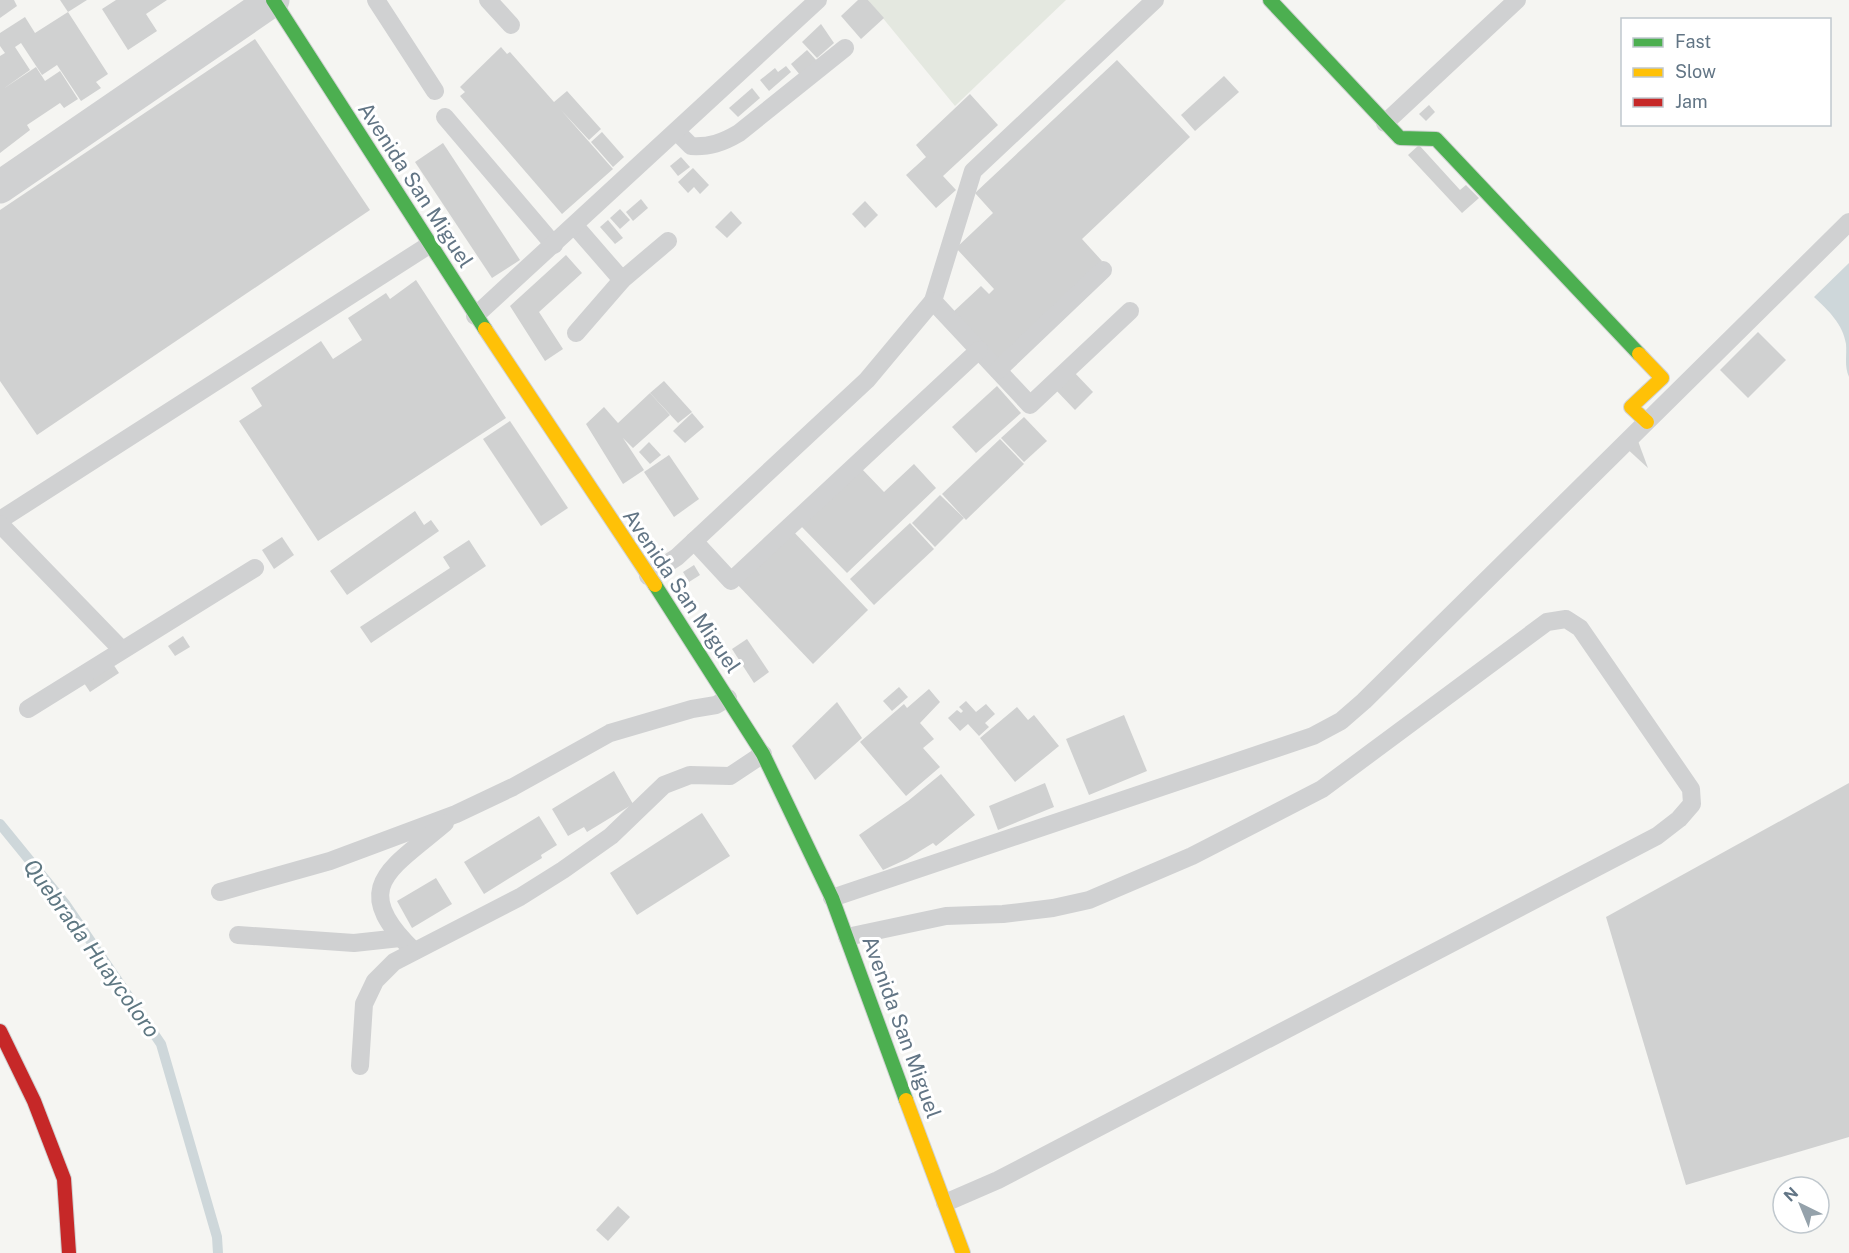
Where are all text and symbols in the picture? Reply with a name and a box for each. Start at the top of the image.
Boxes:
legend [1621,18,1831,126]
text: Fast [1675,31,1711,52]
text: Slow [1675,61,1716,82]
text: Jam [1675,91,1708,112]
street label: Avenida San Miguel [353,98,479,272]
street label: Avenida San Miguel [618,504,746,678]
water label: Quebrada Huaycoloro [18,854,166,1043]
street label: Avenida San Miguel [857,932,947,1122]
north arrow [1771,1175,1831,1235]
text: N [1780,1183,1802,1206]

